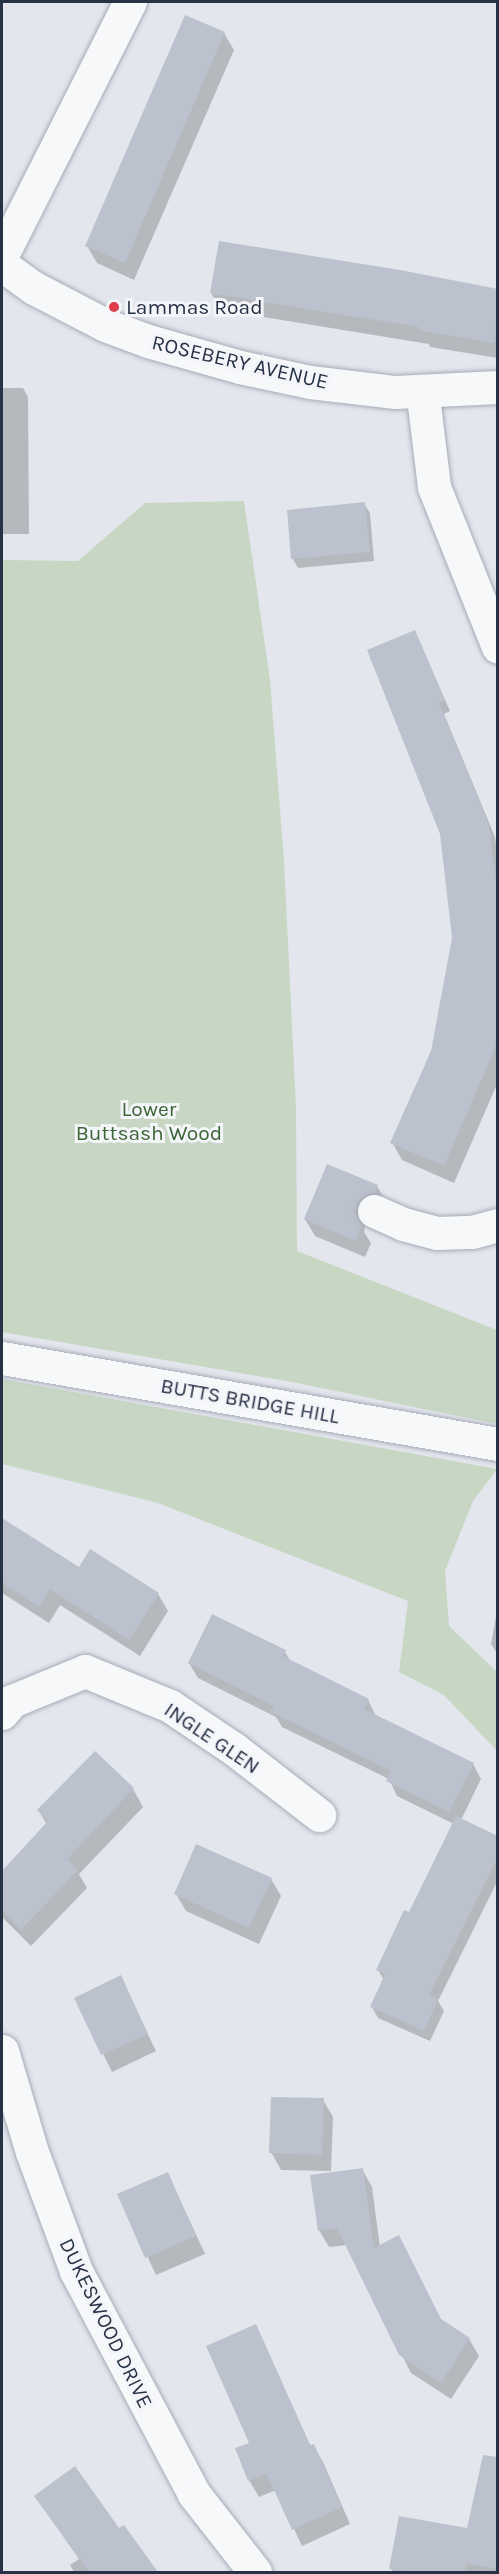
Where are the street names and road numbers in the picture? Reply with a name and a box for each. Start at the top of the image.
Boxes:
street label: ROSEBERY AVENUE [149,329,331,395]
street label: BUTTS BRIDGE HILL [159,1373,341,1429]
street label: INGLE GLEN [159,1697,265,1779]
street label: DUKESWOOD DRIVE [54,2234,158,2412]

